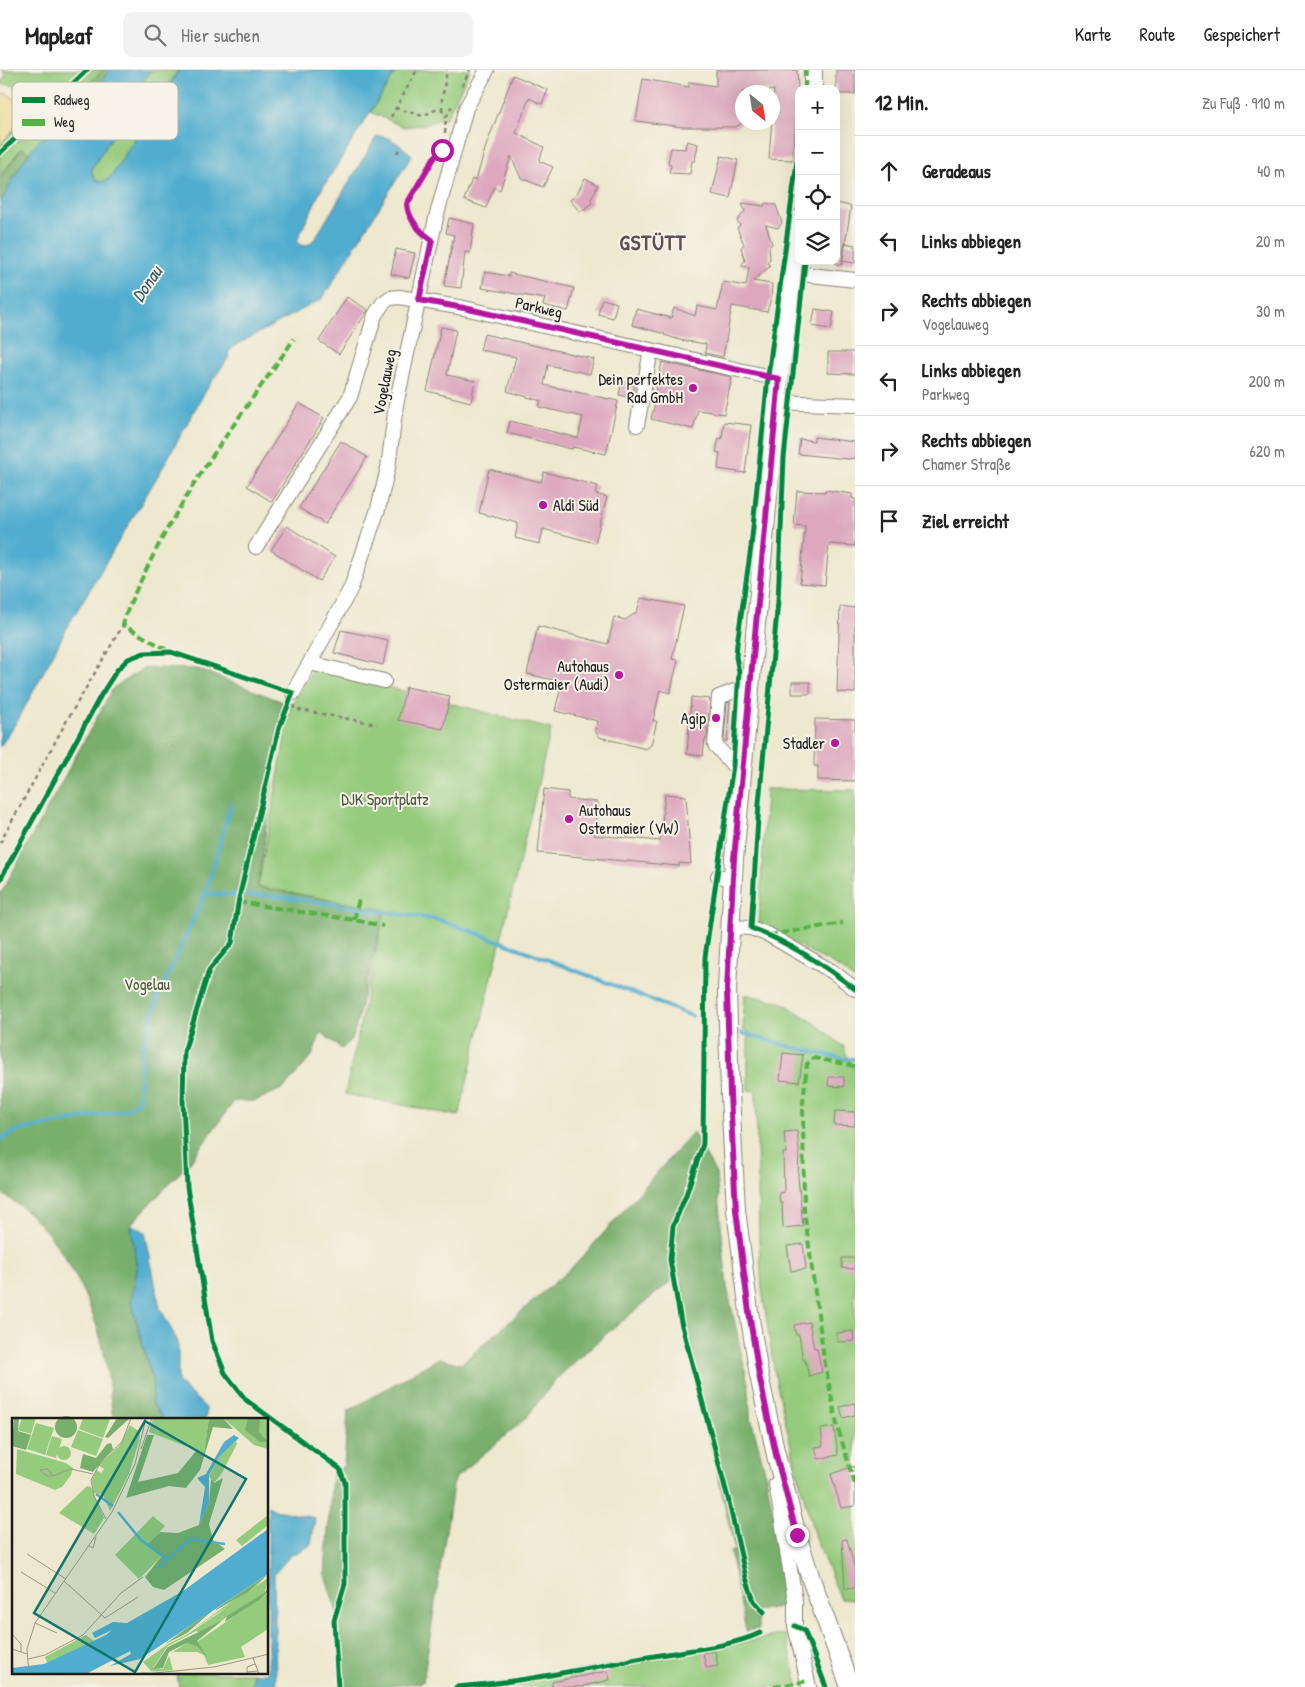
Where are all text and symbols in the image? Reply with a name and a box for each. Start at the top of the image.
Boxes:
search box [123,12,473,57]
text: Mapleaf [25,19,93,51]
icon: search [141,21,169,49]
text: Hier suchen [181,22,260,48]
text: Karte [1075,22,1112,47]
text: Route [1140,22,1176,47]
text: Gespeichert [1204,22,1280,47]
legend [12,82,178,140]
north arrow [735,85,780,130]
map controls [795,85,840,265]
button: + [795,85,840,130]
text: 12 Min. [875,88,928,117]
text: Radweg [54,90,90,110]
text: Zu Fuß · 910 m [1202,92,1285,114]
text: Weg [54,112,74,132]
button: − [795,130,840,175]
route start [431,139,454,162]
icon: ahead [875,157,903,185]
text: Geradeaus [922,158,991,184]
text: 40 m [1257,160,1285,182]
button: locate [795,175,840,220]
button: layers [795,220,840,265]
icon: left [875,227,903,255]
district label: GSTÜTT [620,228,687,257]
text: Links abbiegen [922,228,1021,254]
text: 20 m [1256,230,1285,252]
water label: Donau [126,259,169,307]
text: Rechts abbiegen [922,287,1031,313]
street label: Parkweg [513,291,565,323]
icon: right [875,297,903,325]
text: 30 m [1256,300,1285,322]
text: Vogelauweg [922,313,989,335]
street label: Vogelauweg [367,347,401,417]
text: Links abbiegen [922,357,1021,383]
icon: left [875,367,903,395]
place label: Dein perfektes Rad GmbH [598,368,683,408]
text: 200 m [1249,370,1285,392]
marker: Dein perfektes Rad GmbH [687,382,699,394]
text: Parkweg [922,383,970,405]
text: Rechts abbiegen [922,427,1031,453]
icon: right [875,437,903,465]
text: 620 m [1249,440,1285,462]
text: Chamer Straße [922,453,1011,475]
place label: Aldi Süd [553,494,599,516]
marker: Aldi Süd [537,499,549,511]
icon: arrive [875,507,903,535]
text: Ziel erreicht [922,508,1009,534]
place label: Autohaus Ostermaier (Audi) [504,655,609,695]
marker: Autohaus Ostermaier (Audi) [613,669,625,681]
place label: Agip [681,707,706,729]
marker: Agip [710,712,722,724]
place label: Stadler [783,732,825,754]
marker: Stadler [829,737,841,749]
park label: DJK Sportplatz [341,788,429,810]
place label: Autohaus Ostermaier (VW) [579,799,679,839]
marker: Autohaus Ostermaier (VW) [563,813,575,825]
park label: Vogelau [124,973,171,995]
inset map [12,1418,269,1674]
route end [786,1524,809,1547]

